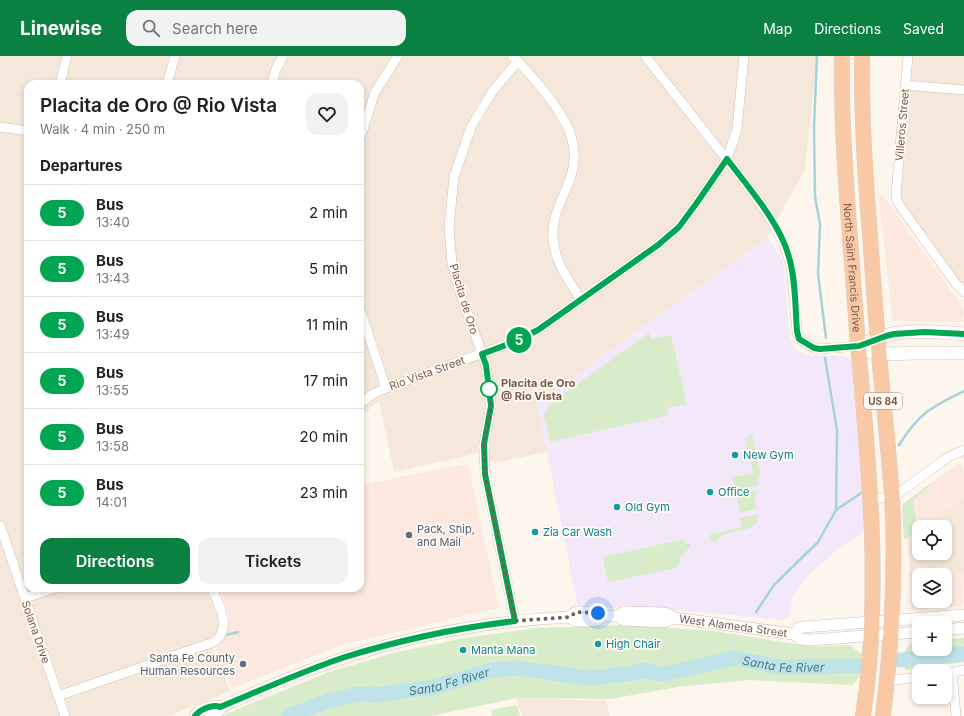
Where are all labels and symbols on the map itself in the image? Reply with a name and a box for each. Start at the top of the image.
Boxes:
street label: Villeros Street [892,88,912,162]
street label: North Saint Francis Drive [840,202,864,333]
street label: Placita de Oro [447,262,481,336]
line badge: 5 [506,327,532,353]
street label: Rio Vista Street [387,353,467,393]
place label: Placita de Oro @ Rio Vista [501,376,576,403]
marker: Placita de Oro @ Rio Vista [480,380,498,398]
road number: US 84 [864,393,902,409]
place label: New Gym [743,448,794,462]
marker: New Gym [730,450,740,460]
place label: Office [718,485,750,499]
marker: Office [705,487,715,497]
place label: Old Gym [625,500,670,514]
marker: Old Gym [612,502,622,512]
place label: Pack, Ship, and Mail [417,522,475,549]
place label: Zia Car Wash [543,525,612,539]
marker: Zia Car Wash [530,527,540,537]
marker: Pack, Ship, and Mail [404,530,414,540]
street label: Solana Drive [19,599,53,665]
your location [588,603,608,623]
street label: West Alameda Street [678,612,788,640]
place label: High Chair [606,637,661,651]
marker: High Chair [593,639,603,649]
place label: Manta Mana [471,643,535,657]
marker: Manta Mana [458,645,468,655]
place label: Santa Fe County Human Resources [140,651,235,678]
water label: Santa Fe River [741,652,825,675]
marker: Santa Fe County Human Resources [238,659,248,669]
water label: Santa Fe River [408,664,491,698]

